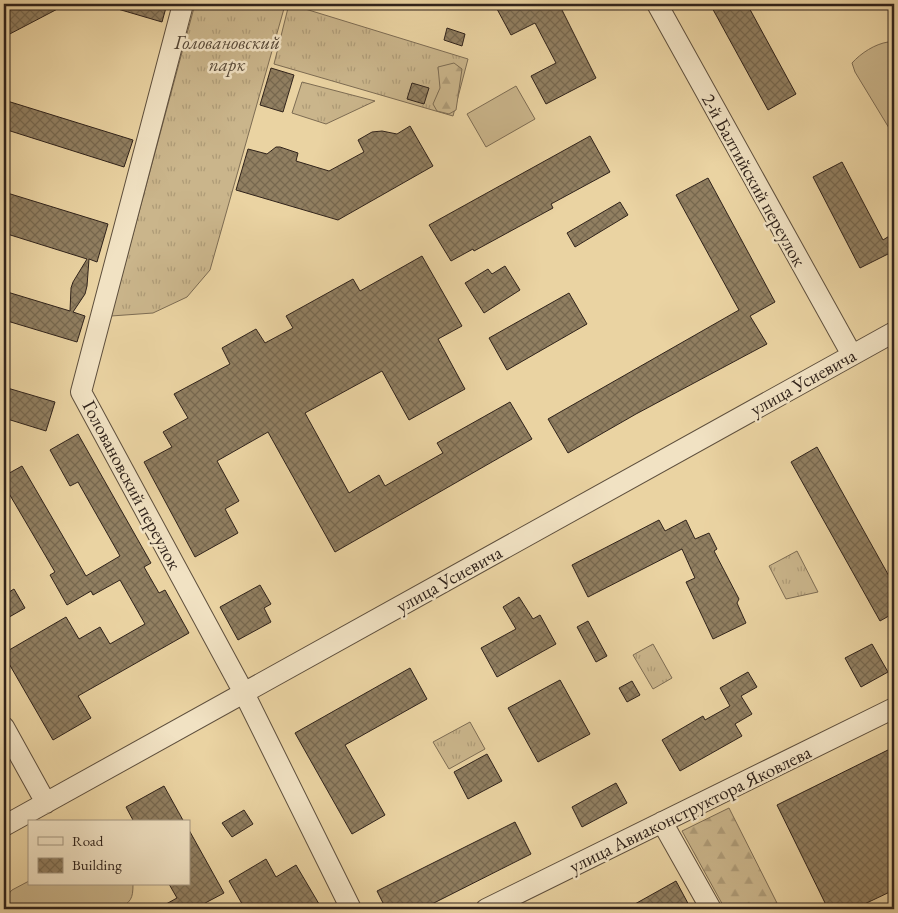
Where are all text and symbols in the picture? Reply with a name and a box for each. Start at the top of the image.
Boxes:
park label: Головановский парк [173,30,280,77]
street label: 2-й Балтийский переулок [696,89,812,271]
street label: улица Усиевича [746,342,861,421]
street label: Головановский переулок [77,396,187,574]
street label: улица Усиевича [392,539,507,618]
street label: улица Авиаконструктора Яковлева [565,739,815,879]
legend [28,820,190,886]
text: Road [72,831,104,850]
text: Building [72,855,122,874]

